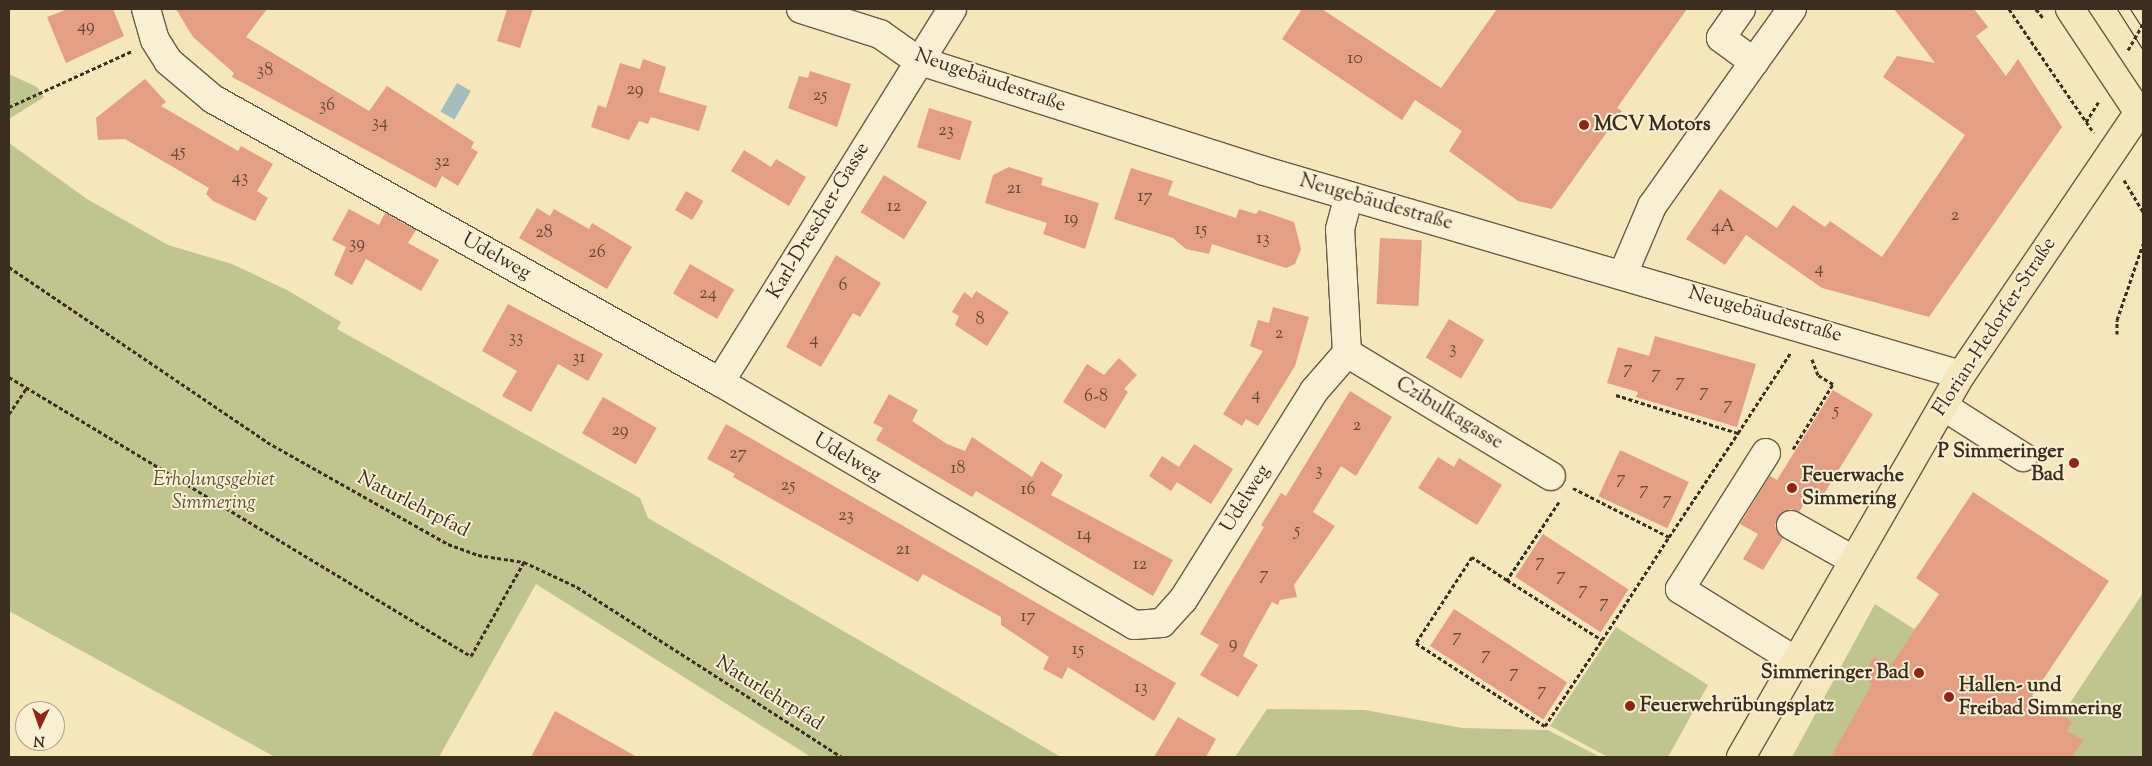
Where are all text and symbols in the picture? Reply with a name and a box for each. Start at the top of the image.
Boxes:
house number: 49 [77,16,95,38]
street label: Neugebäudestraße [911,44,1069,118]
house number: 10 [1347,48,1363,70]
house number: 38 [257,60,273,82]
house number: 29 [626,79,644,101]
house number: 25 [813,85,827,107]
house number: 36 [319,95,335,117]
house number: 34 [372,112,388,134]
place label: MCV Motors [1594,113,1711,137]
marker: MCV Motors [1578,119,1590,131]
house number: 23 [938,120,954,142]
street label: Karl-Drescher-Gasse [763,138,875,304]
house number: 45 [170,141,186,163]
house number: 32 [434,151,450,173]
house number: 43 [232,167,248,189]
street label: Neugebäudestraße [1297,170,1455,236]
house number: 21 [1007,178,1021,200]
house number: 17 [1137,186,1153,208]
house number: 12 [887,196,901,218]
house number: 2 [1951,205,1959,227]
house number: 19 [1064,208,1078,230]
house number: 4A [1711,216,1735,238]
house number: 15 [1195,219,1207,241]
house number: 28 [535,222,553,244]
street label: Udelweg [457,228,535,286]
house number: 13 [1256,228,1270,250]
house number: 39 [349,233,365,255]
street label: Florian-Hedorfer-Straße [1928,233,2062,421]
house number: 26 [588,242,606,264]
house number: 4 [1814,258,1824,280]
house number: 6 [839,275,847,297]
street label: Neugebäudestraße [1686,282,1844,348]
house number: 24 [699,283,717,305]
house number: 8 [976,309,984,331]
house number: 2 [1275,323,1283,345]
house number: 33 [509,327,523,349]
house number: 4 [809,329,819,351]
house number: 3 [1449,338,1457,360]
house number: 31 [572,347,586,369]
house number: 7 [1623,358,1633,380]
house number: 7 [1651,363,1661,385]
house number: 7 [1675,371,1685,393]
street label: Czibulkagasse [1391,373,1507,455]
house number: 7 [1699,381,1709,403]
house number: 4 [1251,384,1261,406]
house number: 6-8 [1084,386,1108,408]
house number: 7 [1723,394,1733,416]
house number: 5 [1833,400,1839,422]
house number: 2 [1353,415,1361,437]
house number: 29 [611,420,629,442]
street label: Udelweg [809,428,885,488]
place label: P Simmeringer Bad [1937,440,2064,487]
house number: 27 [729,443,747,465]
marker: P Simmeringer Bad [2068,457,2080,469]
house number: 18 [950,458,966,480]
house number: 3 [1315,460,1323,482]
street label: Udelweg [1216,461,1276,537]
place label: Feuerwache Simmering [1802,464,1904,511]
street label: Naturlehrpfad [353,466,473,544]
park label: Erholungsgebiet Simmering [153,468,275,515]
house number: 7 [1616,468,1626,490]
house number: 25 [781,475,795,497]
house number: 16 [1020,479,1036,501]
house number: 7 [1639,479,1649,501]
marker: Feuerwache Simmering [1786,482,1798,494]
house number: 7 [1662,489,1672,511]
house number: 23 [838,505,854,527]
house number: 5 [1294,520,1300,542]
house number: 14 [1076,524,1092,546]
house number: 21 [896,539,910,561]
house number: 7 [1535,551,1545,573]
house number: 12 [1133,554,1147,576]
house number: 7 [1259,564,1269,586]
house number: 7 [1556,565,1566,587]
house number: 7 [1578,579,1588,601]
house number: 7 [1599,592,1609,614]
house number: 17 [1020,606,1036,628]
house number: 7 [1452,626,1462,648]
house number: 9 [1229,633,1237,655]
house number: 15 [1072,639,1084,661]
house number: 7 [1481,644,1491,666]
street label: Naturlehrpfad [711,651,827,737]
place label: Simmeringer Bad [1761,661,1909,685]
house number: 7 [1509,662,1519,684]
marker: Simmeringer Bad [1913,667,1925,679]
place label: Hallen- und Freibad Simmering [1959,674,2122,721]
house number: 13 [1134,677,1148,699]
house number: 7 [1537,680,1547,702]
marker: Hallen- und Freibad Simmering [1943,691,1955,703]
place label: Feuerwehrübungsplatz [1640,694,1834,718]
marker: Feuerwehrübungsplatz [1624,700,1636,712]
north arrow [15,701,65,751]
text: N [33,730,45,750]

